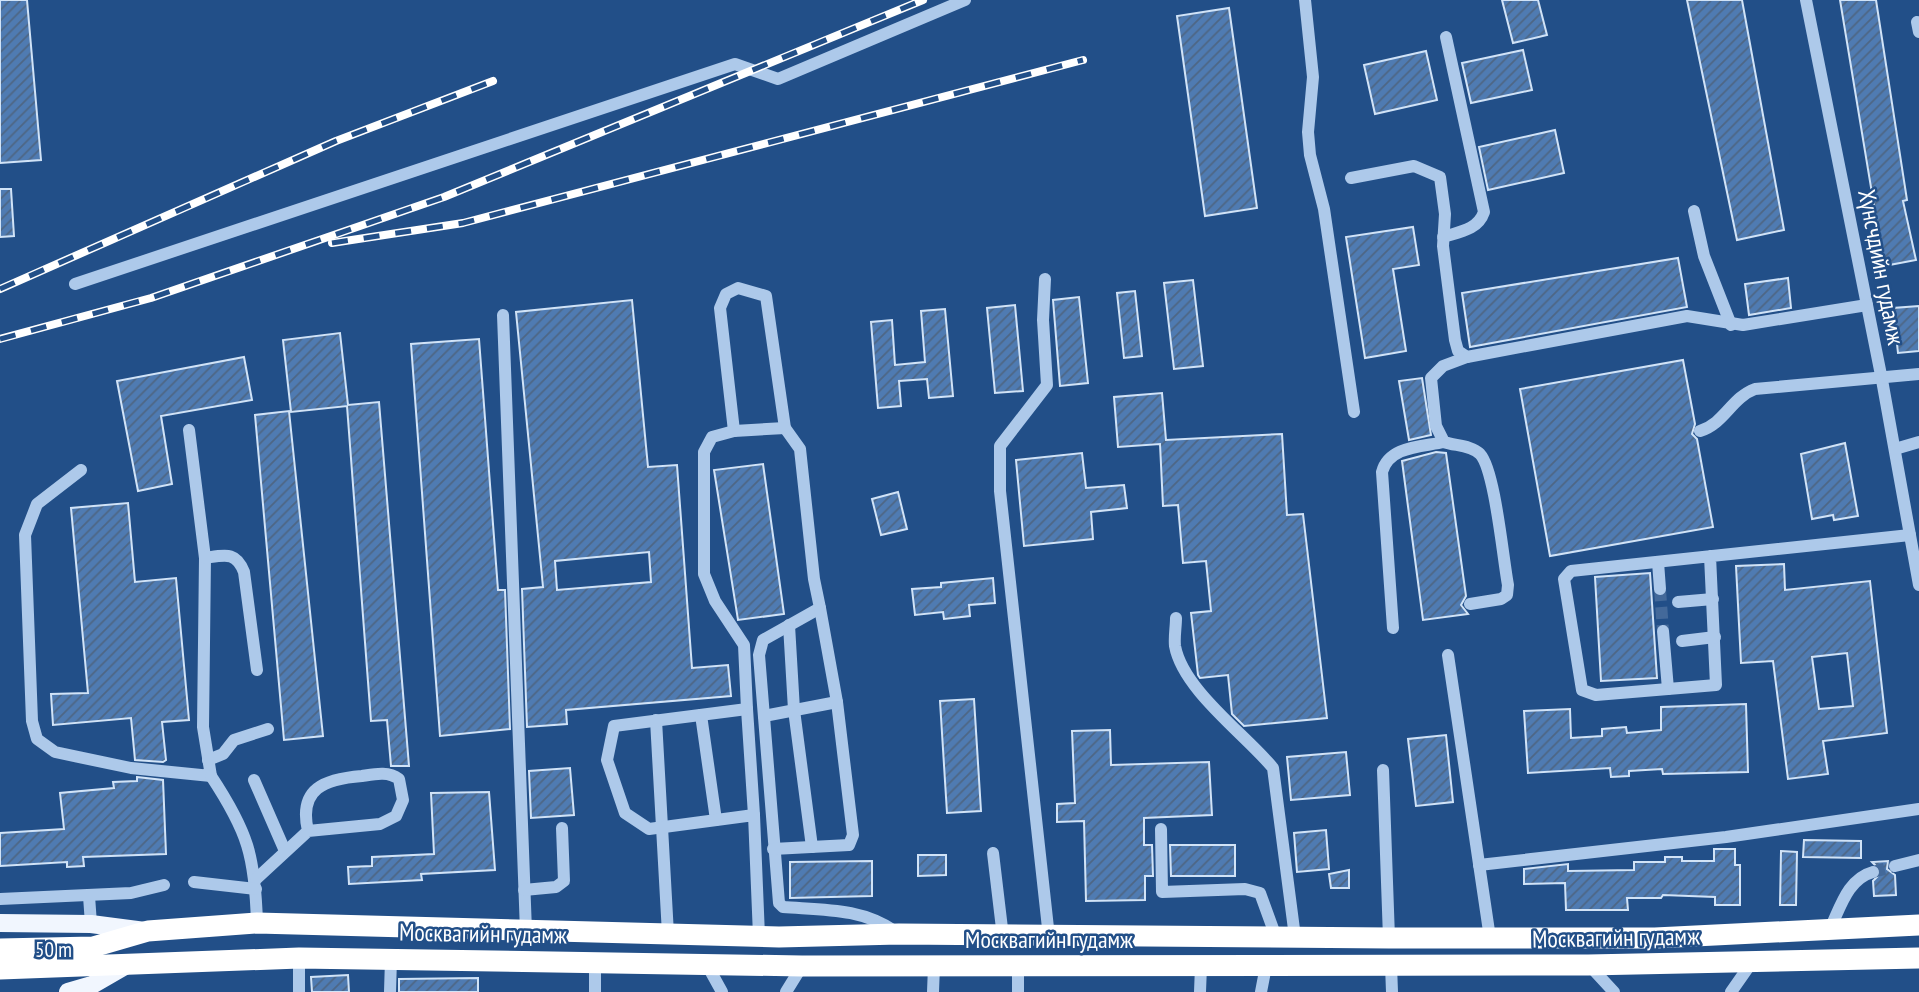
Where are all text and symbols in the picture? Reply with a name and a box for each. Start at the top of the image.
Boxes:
street label: Хүнсчдийн гудамж [1851,187,1912,347]
street label: Москвагийн гудамж [399,917,567,950]
street label: Москвагийн гудамж [1532,921,1700,954]
street label: Москвагийн гудамж [965,924,1133,955]
scale bar [24,926,154,970]
text: 50 m [35,936,72,963]

